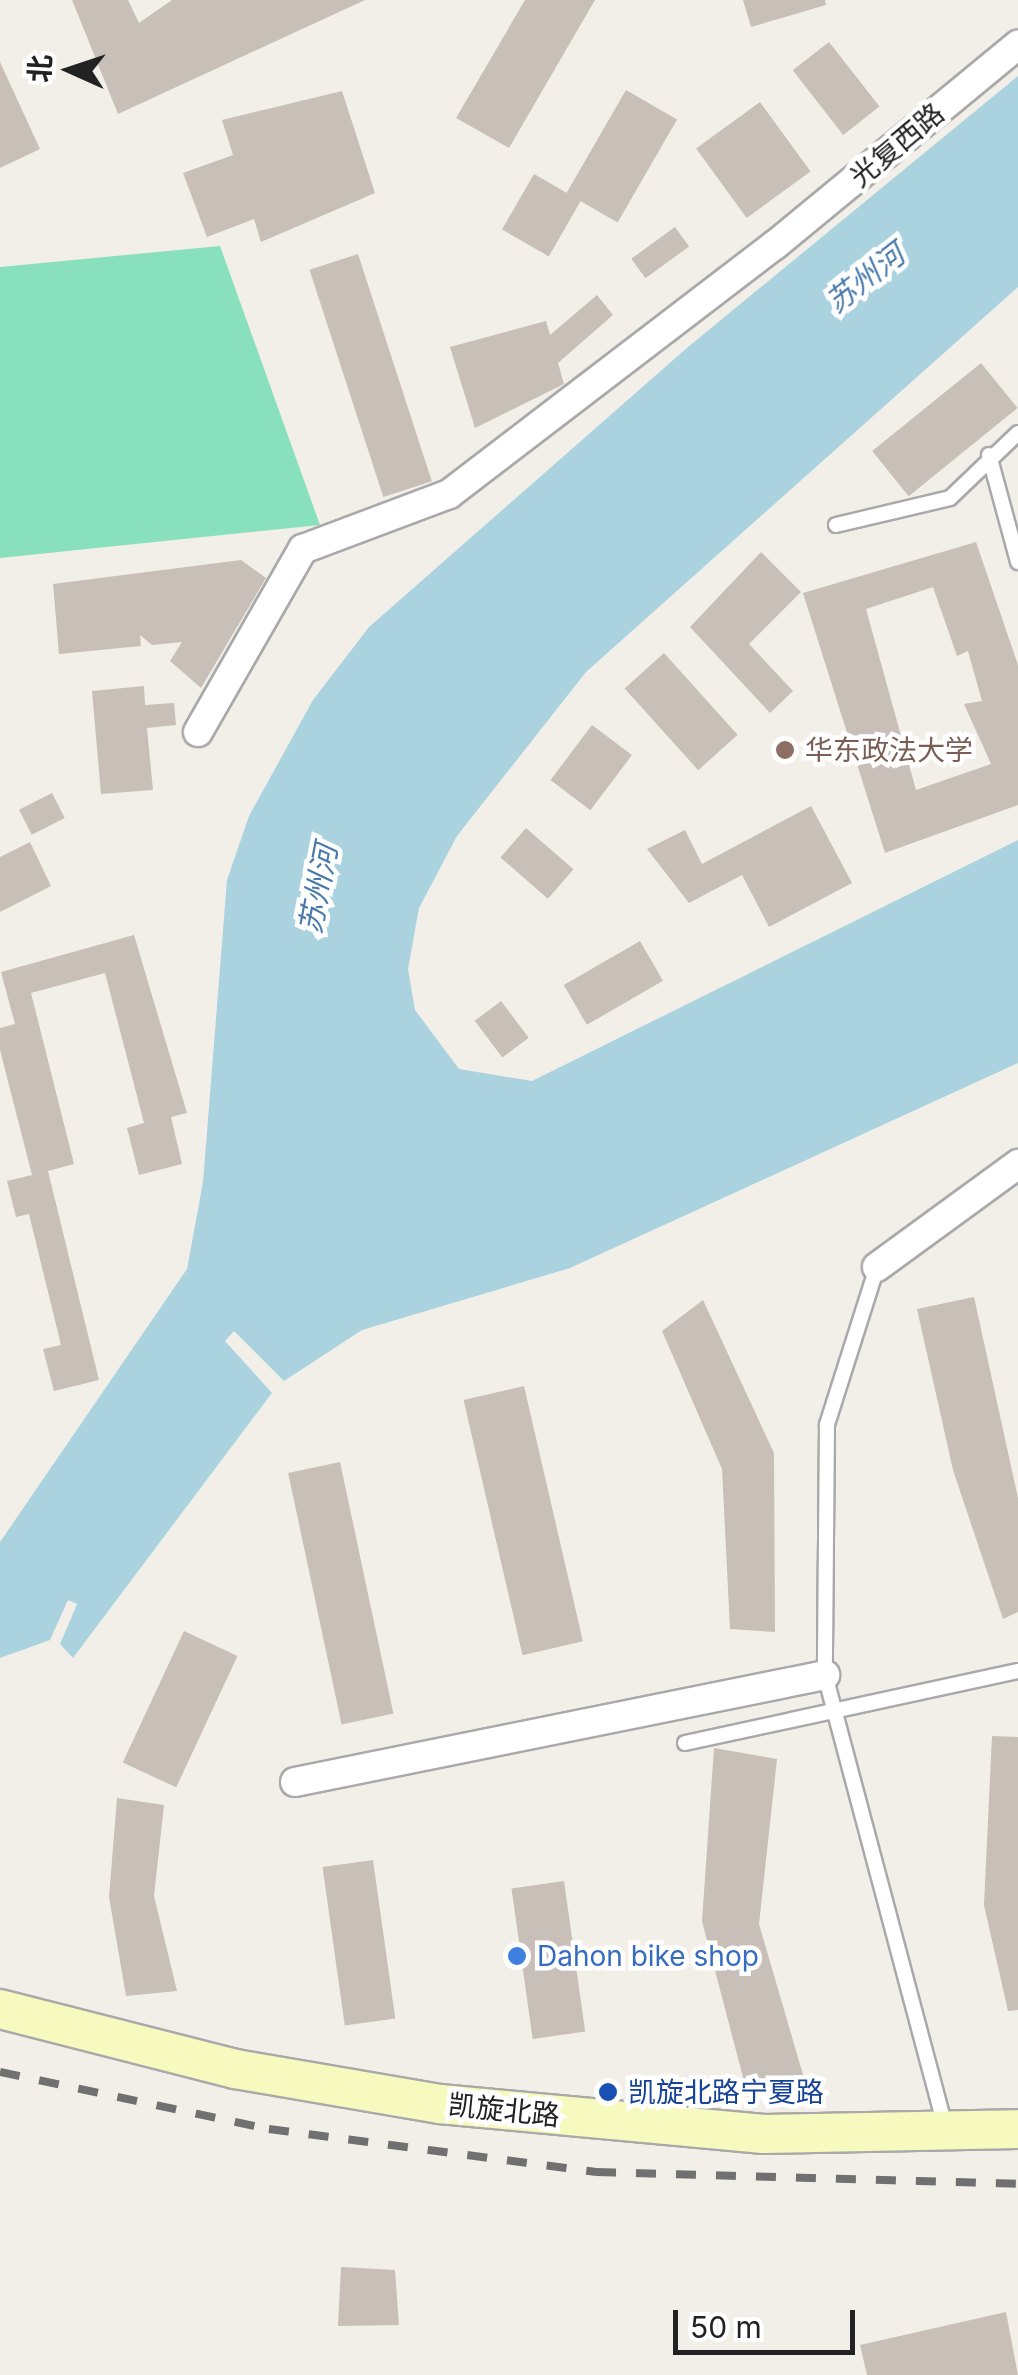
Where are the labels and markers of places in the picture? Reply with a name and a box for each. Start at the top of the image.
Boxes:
place label: 华东政法大学 [805,733,973,767]
marker: 华东政法大学 [774,739,796,761]
place label: Dahon bike shop [537,1939,759,1973]
marker: Dahon bike shop [506,1945,528,1967]
place label: 凯旋北路宁夏路 [628,2075,824,2109]
marker: 凯旋北路宁夏路 [597,2081,619,2103]

